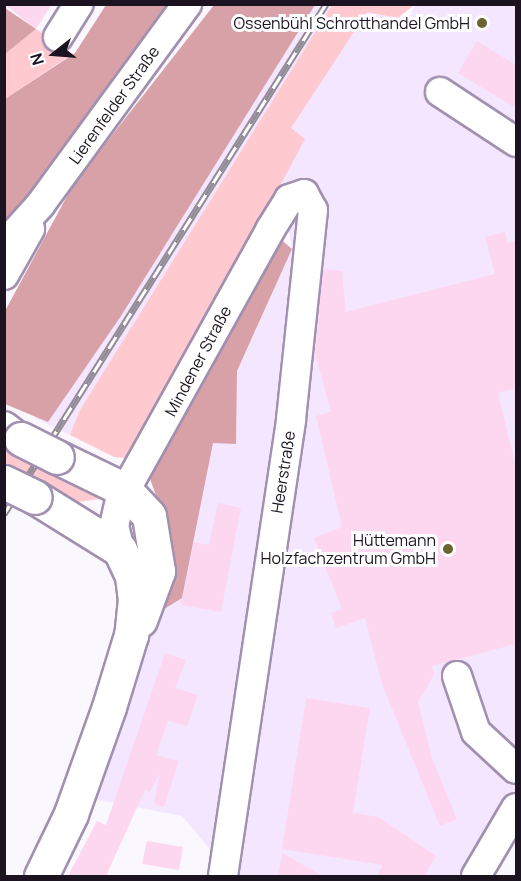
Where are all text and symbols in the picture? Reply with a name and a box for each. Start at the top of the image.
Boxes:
place label: Ossenbühl Schrotthandel GmbH [234,13,470,33]
marker: Ossenbühl Schrotthandel GmbH [475,16,489,30]
north arrow [24,24,84,84]
street label: Lierenfelder Straße [65,42,163,168]
text: N [25,51,49,68]
street label: Mindener Straße [161,302,235,420]
street label: Heerstraße [267,429,299,515]
place label: Hüttemann Holzfachzentrum GmbH [261,530,436,568]
marker: Hüttemann Holzfachzentrum GmbH [441,542,455,556]

